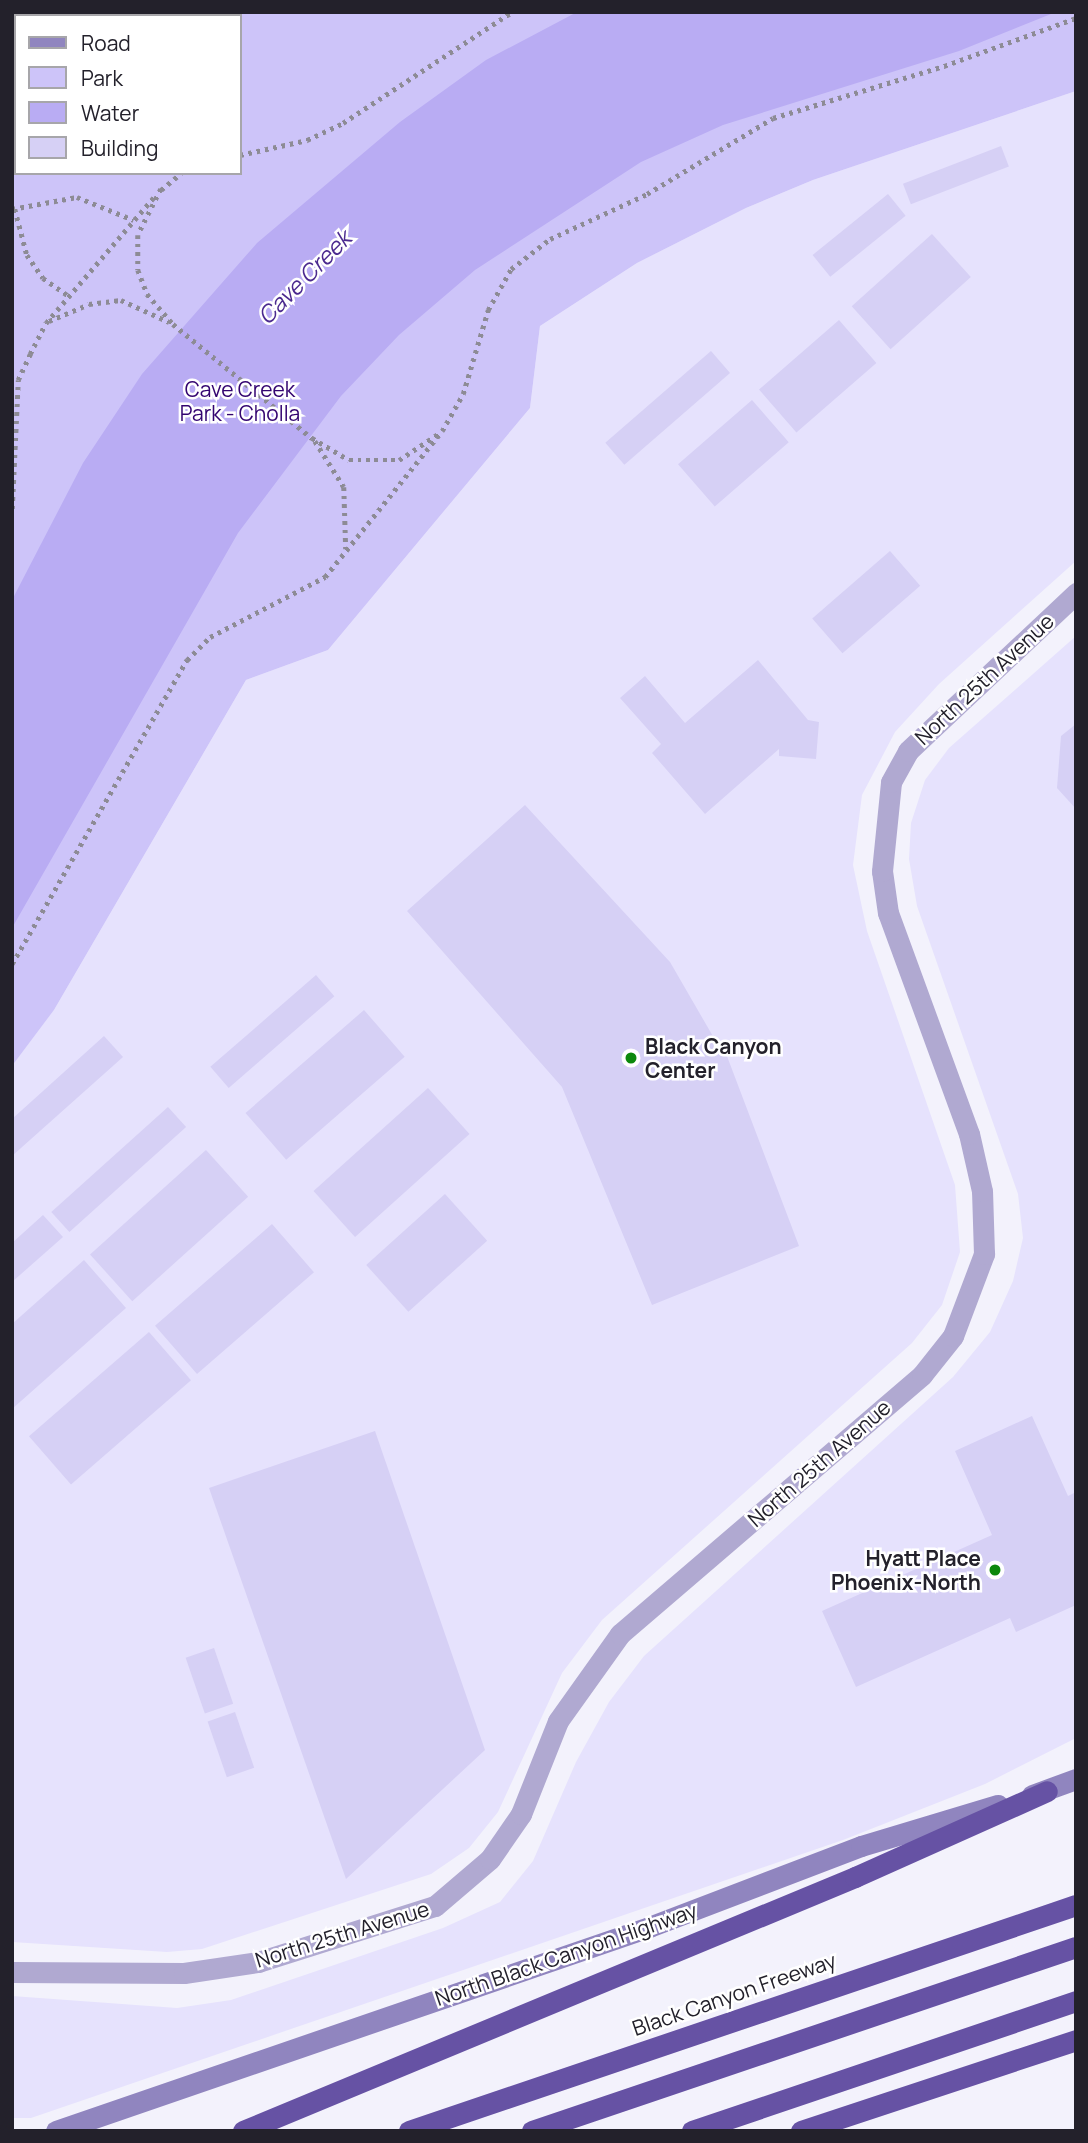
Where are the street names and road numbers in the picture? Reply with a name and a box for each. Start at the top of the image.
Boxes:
street label: North 25th Avenue [909,608,1059,750]
street label: North 25th Avenue [743,1394,895,1532]
street label: North 25th Avenue [252,1896,432,1972]
street label: North Black Canyon Highway [432,1897,700,2011]
street label: Black Canyon Freeway [629,1947,839,2041]

